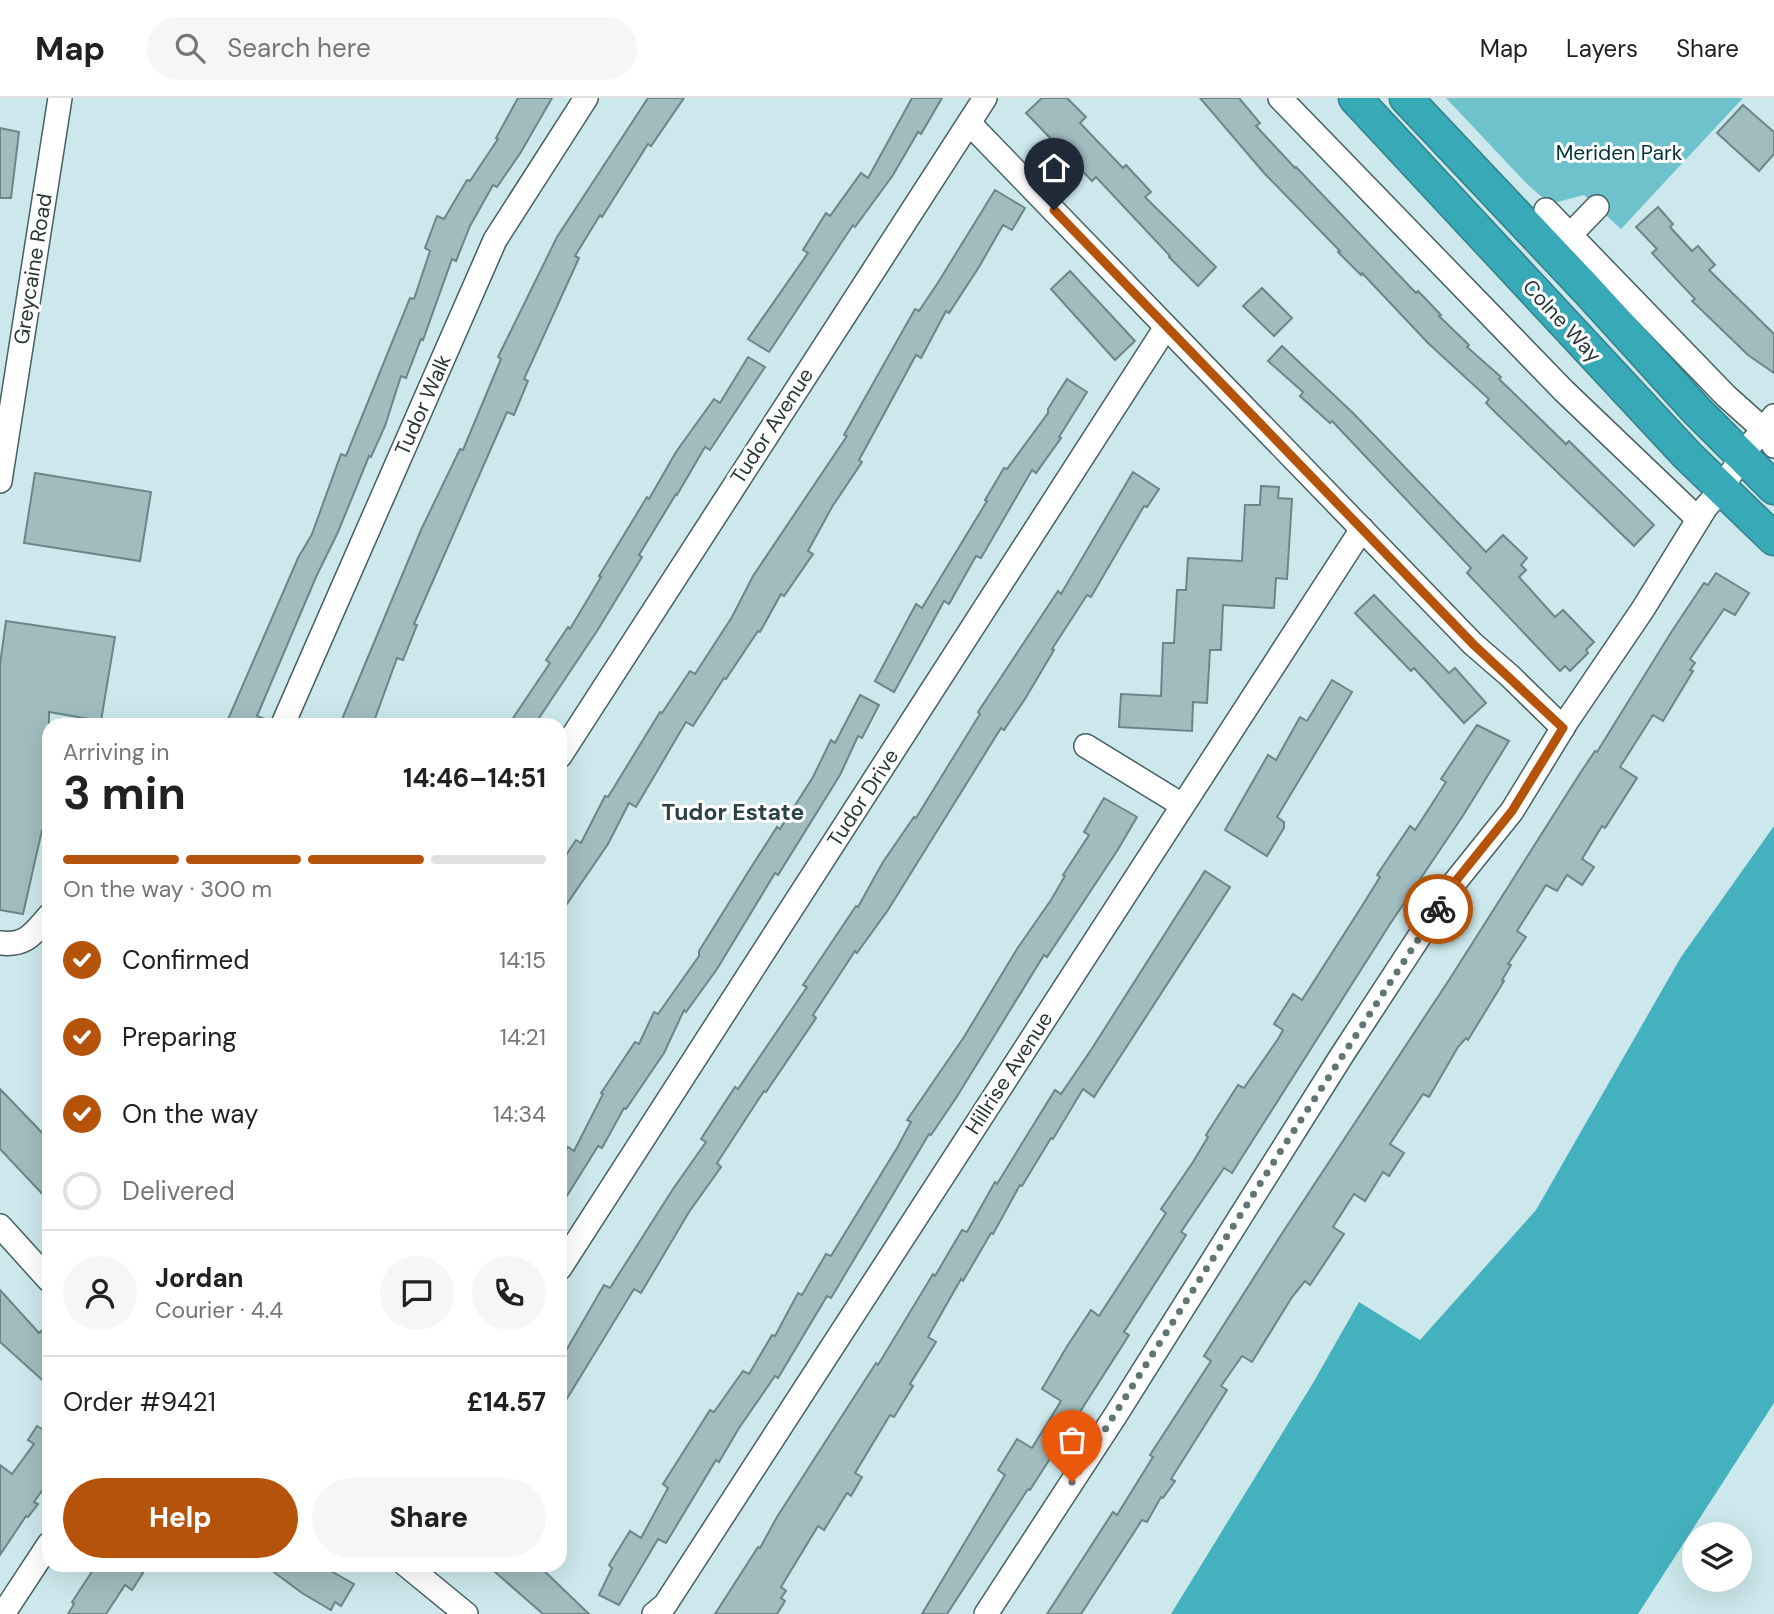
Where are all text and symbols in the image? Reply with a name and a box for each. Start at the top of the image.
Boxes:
search box [147,17,637,80]
text: Map [35,27,105,70]
icon: search [171,29,209,67]
text: Search here [227,31,371,65]
text: Map [1480,33,1528,64]
text: Layers [1566,33,1638,64]
text: Share [1676,33,1739,64]
pin [1024,138,1084,210]
park label: Meriden Park [1556,139,1683,167]
icon: home [1035,149,1073,187]
street label: Greycaine Road [7,192,59,346]
street label: Colne Way [1516,273,1608,369]
street label: Tudor Walk [388,350,458,460]
street label: Tudor Avenue [724,363,820,489]
text: Arriving in [63,737,169,767]
street label: Tudor Drive [821,744,905,852]
text: 14:46–14:51 [403,761,546,795]
text: 3 min [63,763,186,823]
district label: Tudor Estate [662,797,804,827]
text: On the way · 300 m [63,874,272,904]
courier [1403,874,1473,944]
icon: bike [1419,890,1457,928]
icon: check [63,941,101,979]
text: Confirmed [122,943,249,977]
text: 14:15 [499,945,546,975]
street label: Hillrise Avenue [959,1006,1059,1140]
icon: check [63,1018,101,1056]
text: Preparing [122,1020,237,1054]
text: 14:21 [500,1022,546,1052]
icon: check [63,1095,101,1133]
text: On the way [122,1097,258,1131]
text: 14:34 [493,1099,546,1129]
text: Delivered [122,1174,235,1208]
button: person [63,1256,137,1330]
button: chat [380,1256,454,1330]
button: phone [472,1256,546,1330]
text: Jordan [155,1261,244,1295]
text: Courier · 4.4 [155,1295,283,1325]
text: Order #9421 [63,1385,216,1419]
text: £14.57 [467,1385,546,1419]
pin [1042,1410,1102,1482]
icon: bag [1053,1421,1091,1459]
button: Help [63,1478,298,1558]
button: Share [312,1478,546,1558]
map controls [1682,1522,1752,1592]
button: layers [1682,1522,1752,1592]

